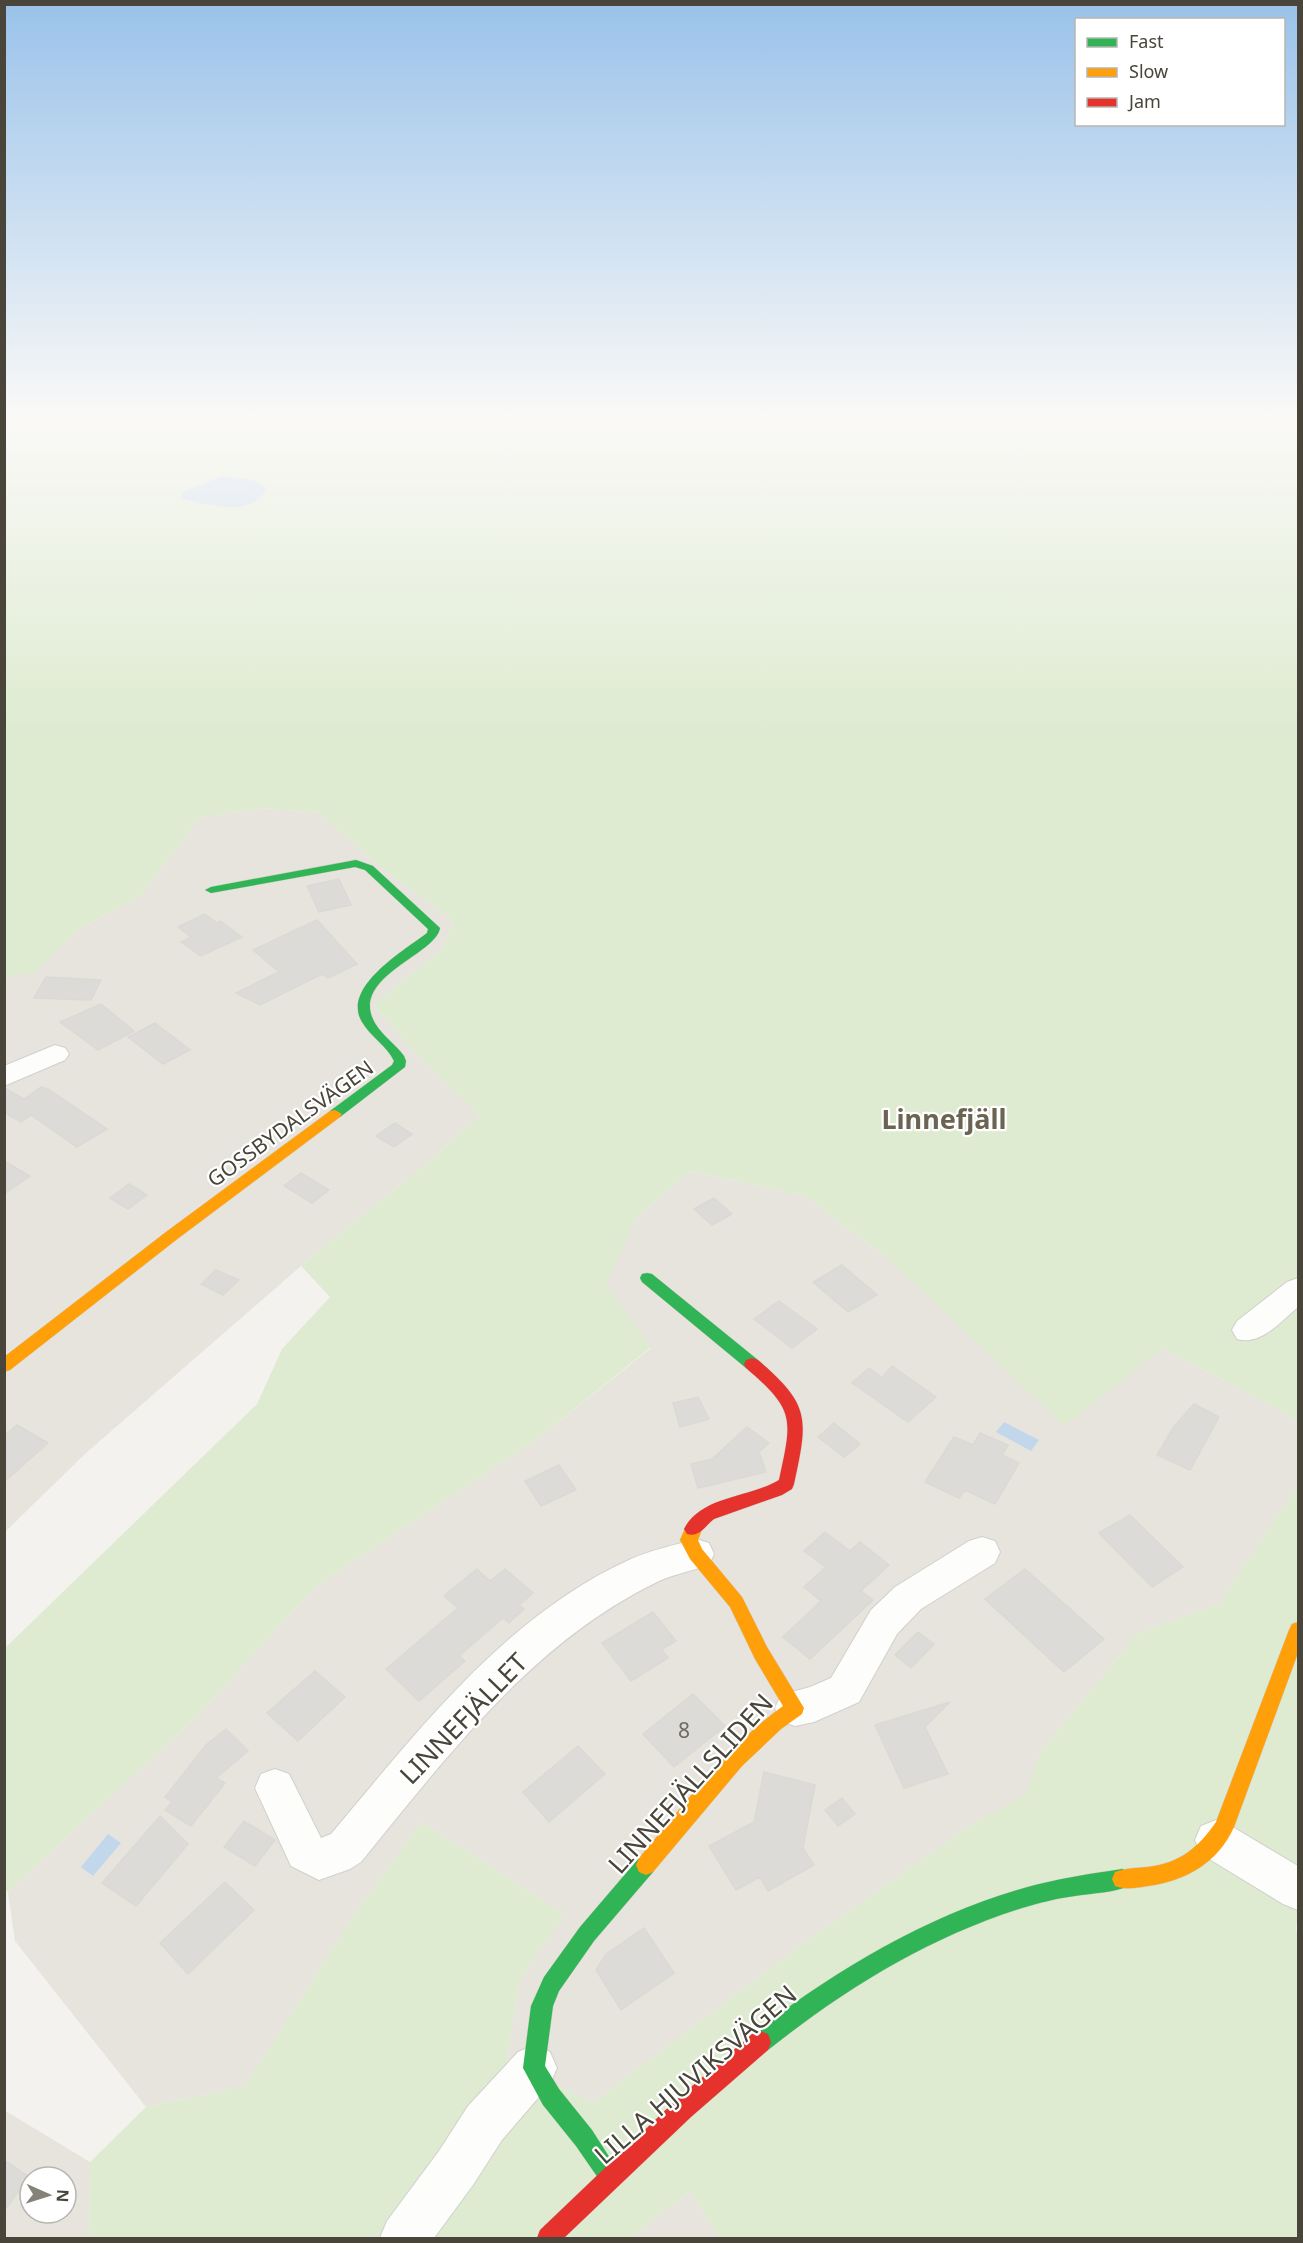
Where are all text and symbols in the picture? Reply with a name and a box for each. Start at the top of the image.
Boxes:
legend [1075,18,1285,126]
text: Fast [1129,29,1164,53]
text: Slow [1129,59,1168,83]
text: Jam [1127,89,1161,113]
street label: GOSSBYDALSVÄGEN [201,1053,379,1193]
district label: Linnefjäll [881,1100,1007,1137]
street label: LINNEFJÄLLET [391,1644,535,1792]
street label: LINNEFJÄLLSLIDEN [599,1685,781,1881]
house number: 8 [678,1716,690,1744]
street label: LILLA HJUVIKSVÄGEN [586,1976,804,2172]
north arrow [18,2165,78,2225]
text: N [52,2189,74,2203]

